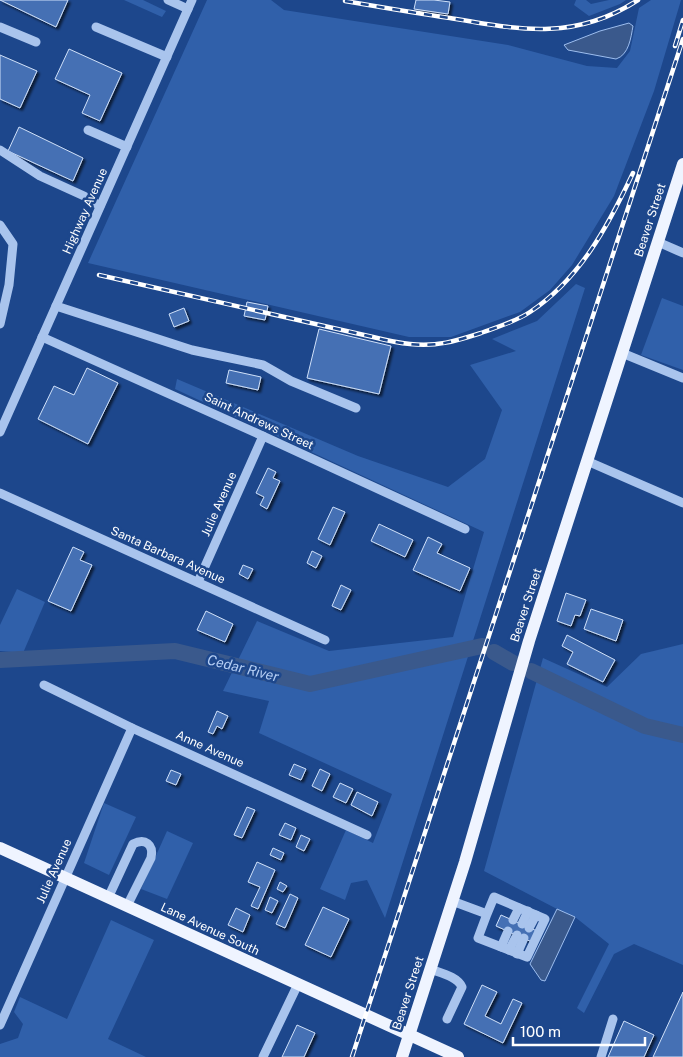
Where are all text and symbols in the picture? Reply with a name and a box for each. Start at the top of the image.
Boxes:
street label: Highway Avenue [60,166,110,256]
street label: Beaver Street [632,181,669,259]
street label: Saint Andrews Street [202,389,316,453]
street label: Julie Avenue [199,469,240,538]
street label: Santa Barbara Avenue [109,523,228,587]
street label: Beaver Street [508,566,545,644]
water label: Cedar River [206,651,281,685]
street label: Anne Avenue [174,728,246,770]
street label: Julie Avenue [34,836,75,905]
street label: Lane Avenue South [158,900,262,958]
street label: Beaver Street [390,954,427,1032]
scale bar [513,1014,646,1046]
text: 100 m [520,1023,561,1040]

